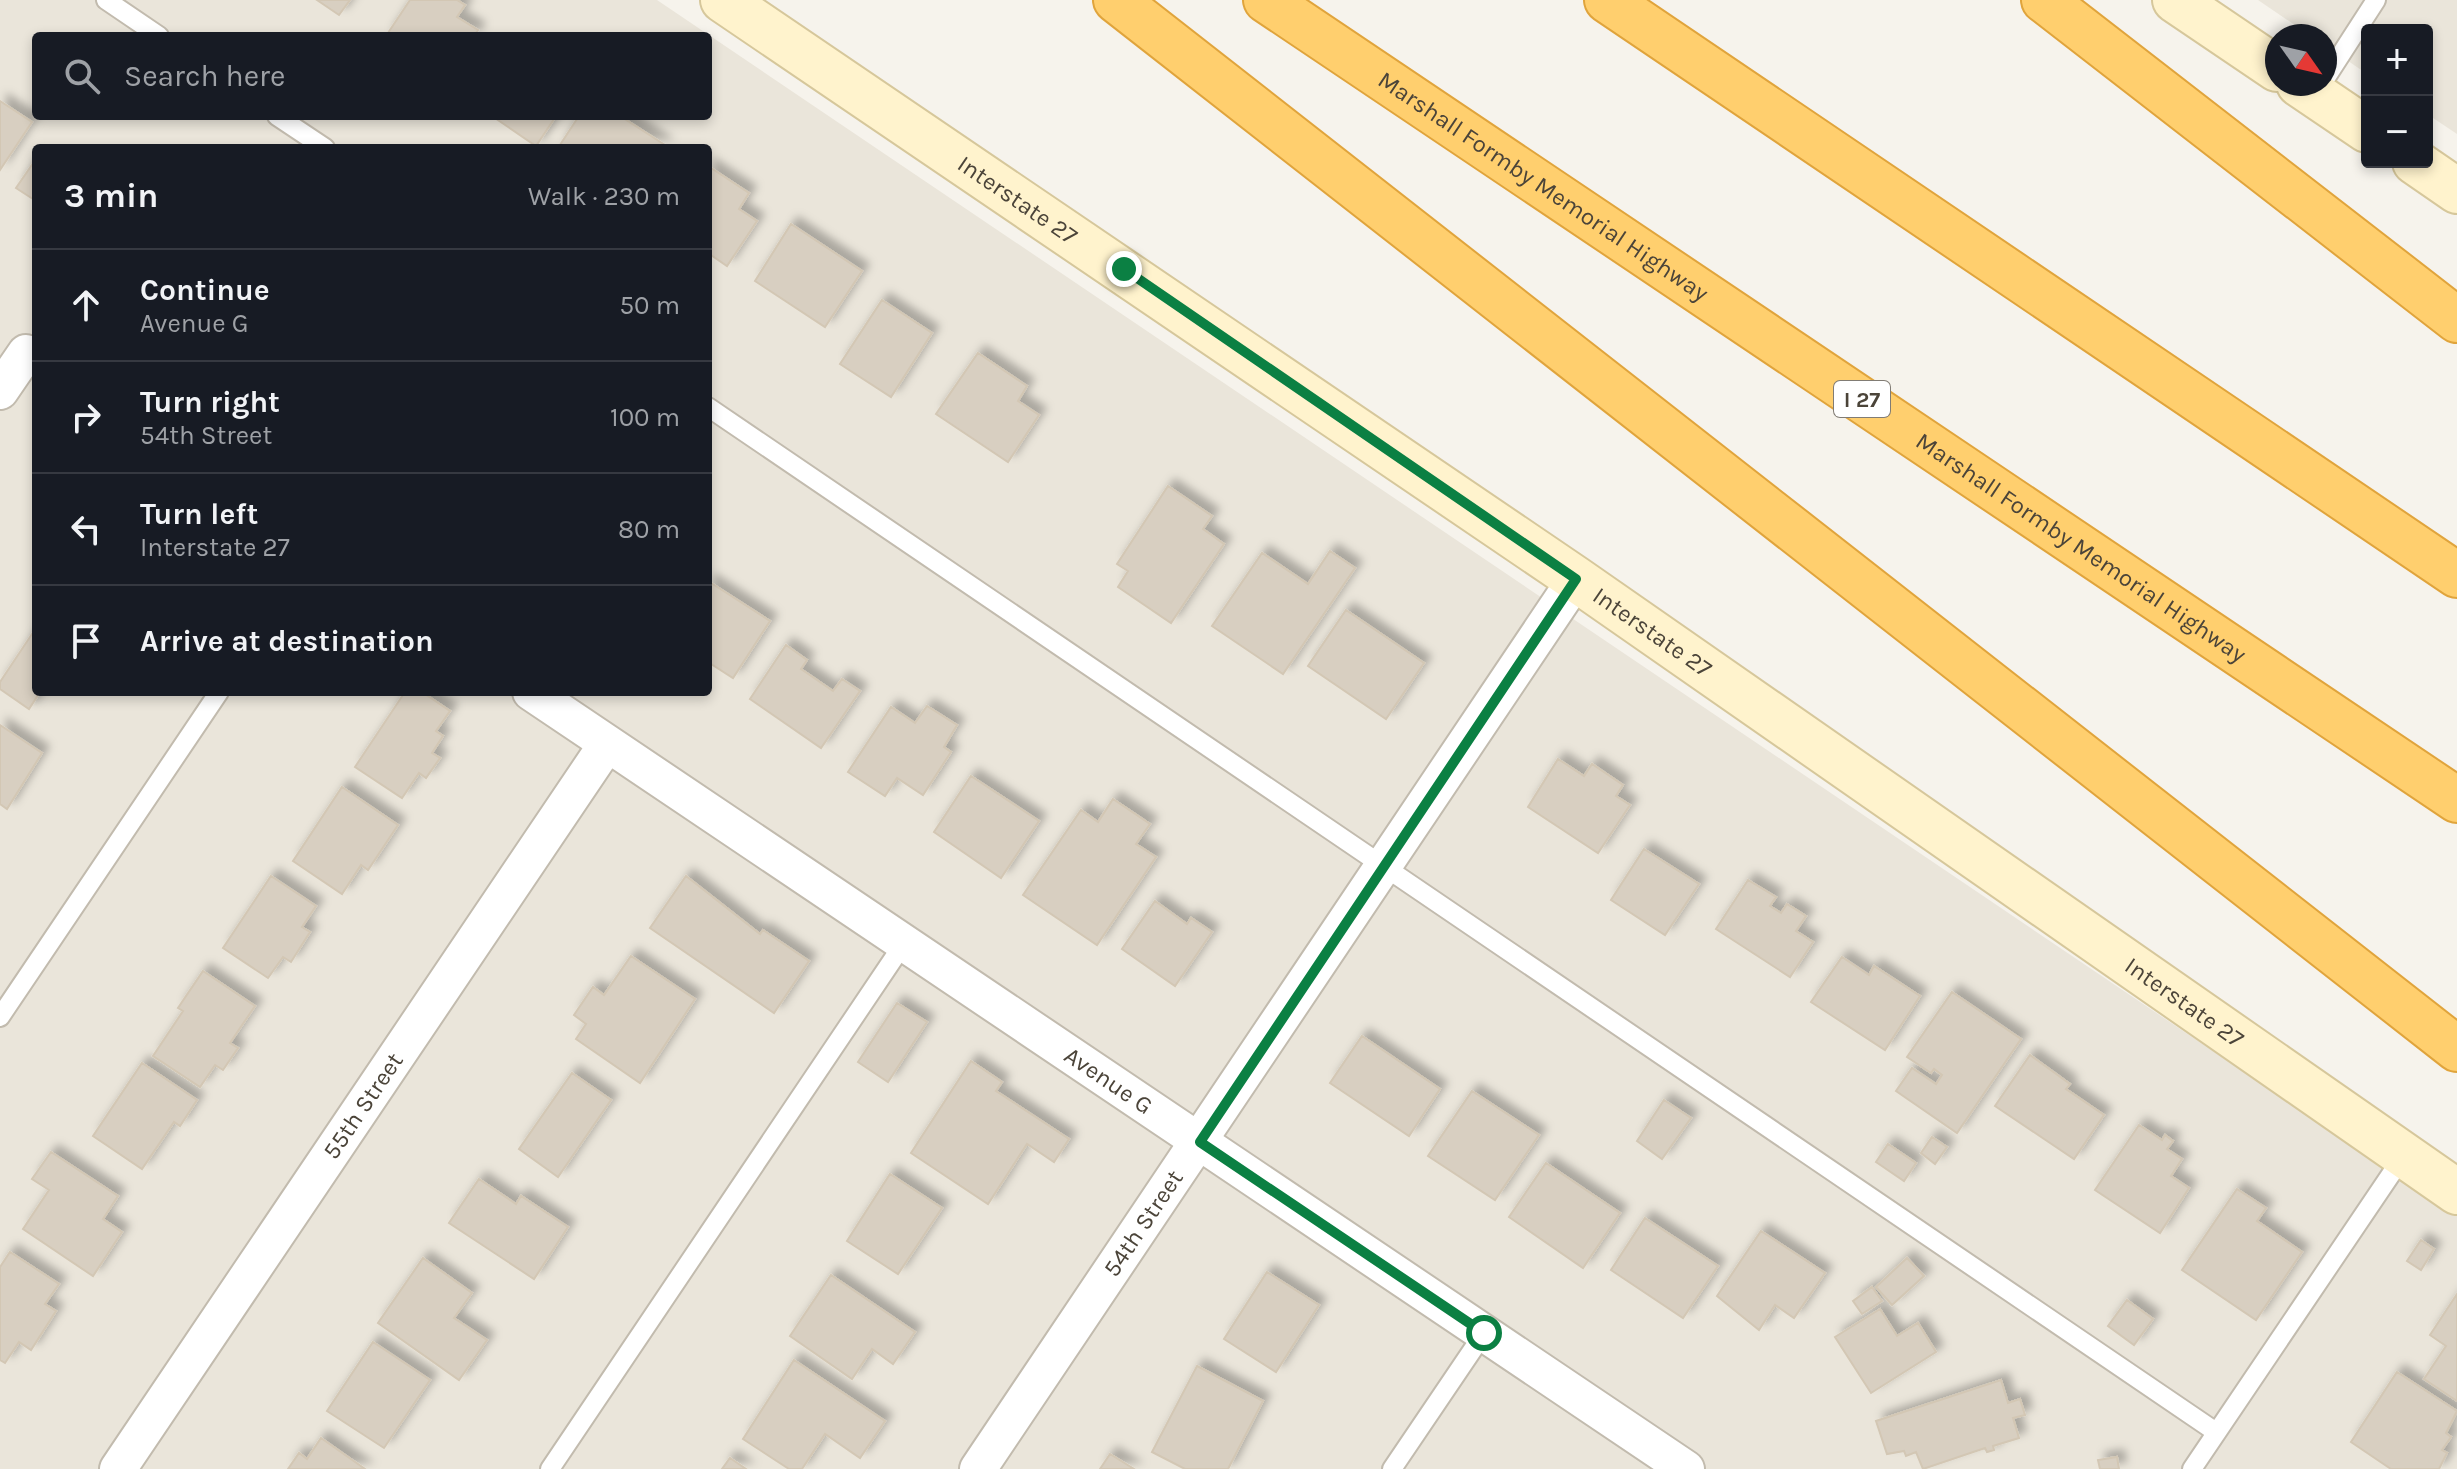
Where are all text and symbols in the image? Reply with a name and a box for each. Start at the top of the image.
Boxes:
north arrow [2265,24,2337,96]
map controls [2361,24,2433,168]
button: + [2361,24,2433,96]
search box [32,32,712,120]
icon: search [60,54,104,98]
text: Search here [124,58,285,94]
street label: Marshall Formby Memorial Highway [1373,65,1714,307]
button: − [2361,96,2433,168]
street label: Interstate 27 [952,149,1083,250]
text: 3 min [64,176,158,216]
text: Walk · 230 m [528,181,680,212]
route end [1106,251,1142,287]
text: Continue [140,272,270,308]
icon: ahead [64,283,108,327]
text: 50 m [619,290,680,321]
text: Avenue G [140,308,249,339]
road number: I 27 [1834,381,1890,417]
text: Turn right [140,384,280,420]
icon: right [64,395,108,439]
text: 100 m [610,402,680,433]
text: 54th Street [140,420,272,451]
street label: Marshall Formby Memorial Highway [1911,427,2252,668]
text: Turn left [140,496,258,532]
icon: left [64,507,108,551]
text: 80 m [618,514,680,545]
text: Interstate 27 [140,532,290,563]
street label: Interstate 27 [1588,581,1717,683]
icon: arrive [64,619,108,663]
text: Arrive at destination [140,623,434,659]
street label: Interstate 27 [2119,951,2249,1053]
street label: Avenue G [1059,1041,1158,1120]
street label: 55th Street [317,1047,409,1164]
street label: 54th Street [1097,1165,1189,1282]
route start [1466,1315,1502,1351]

